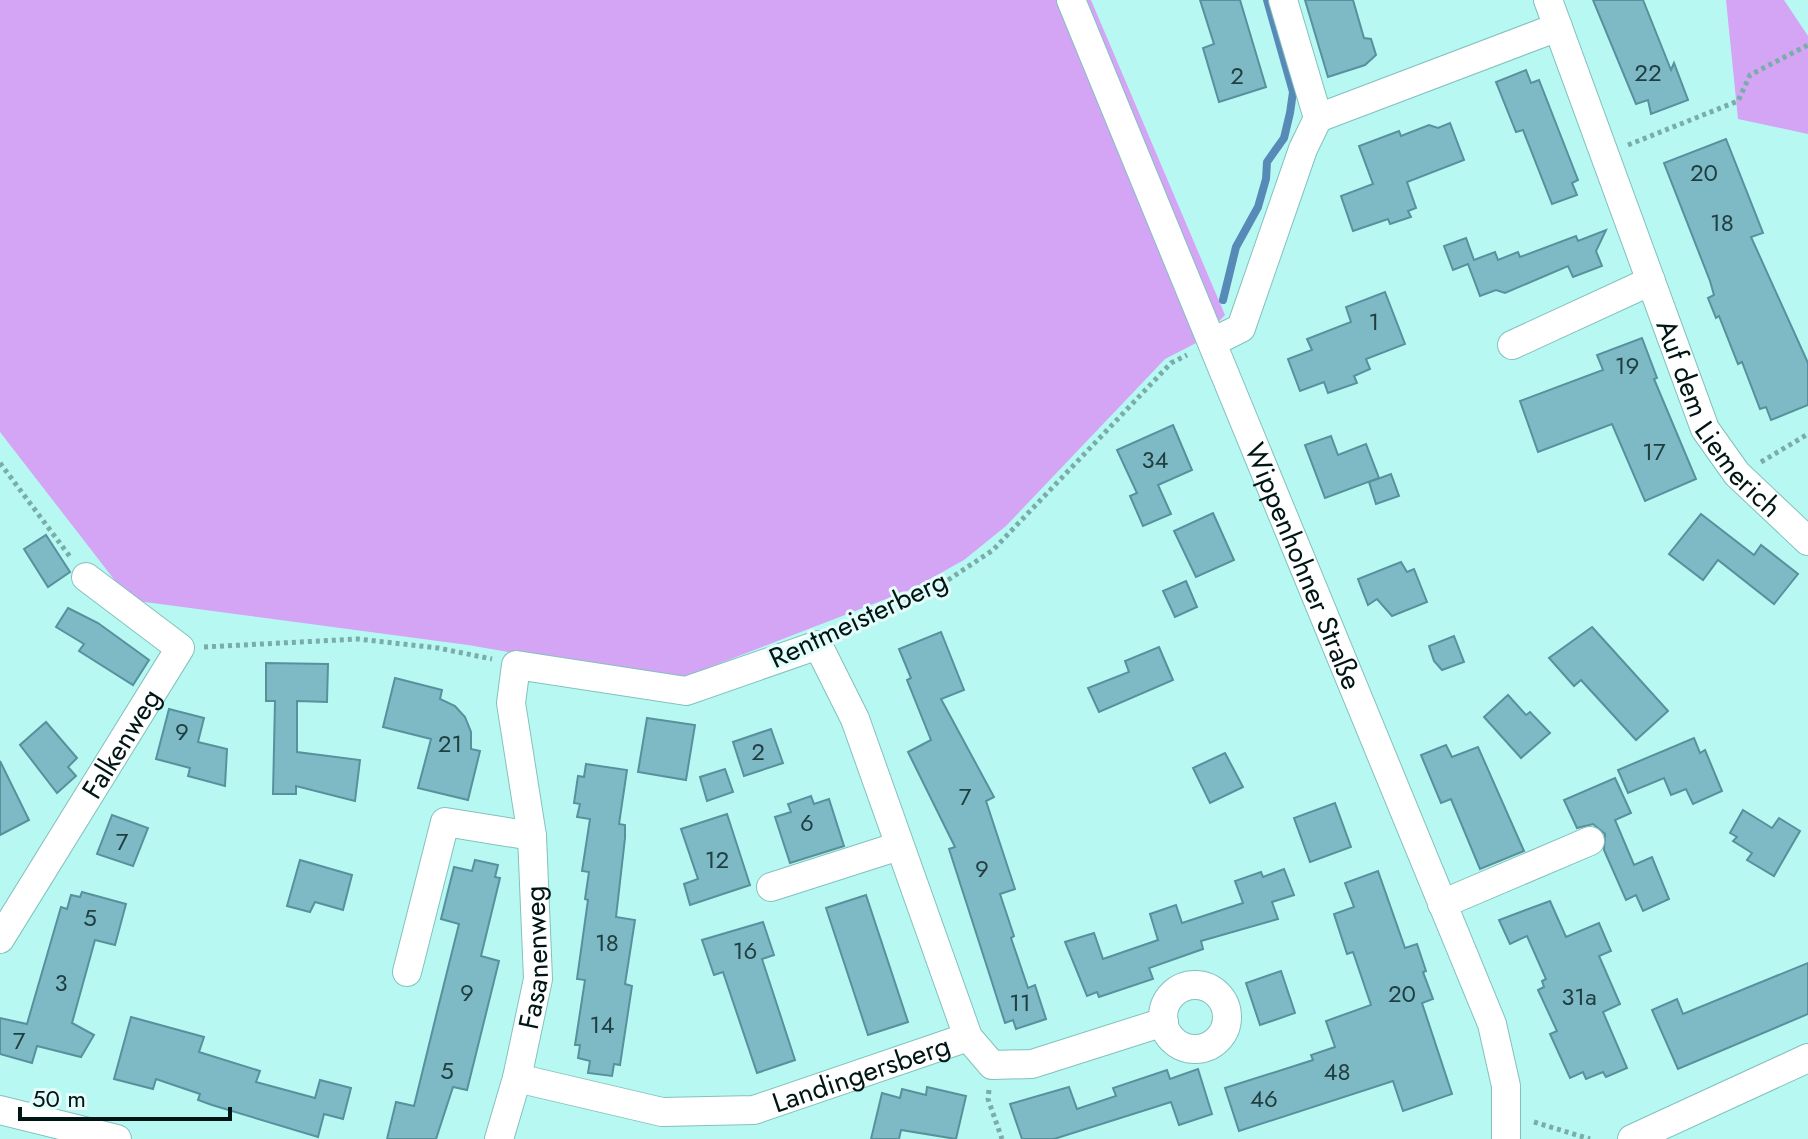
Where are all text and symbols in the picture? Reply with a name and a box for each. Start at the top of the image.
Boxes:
house number: 22 [1634,55,1662,90]
house number: 2 [1230,58,1244,93]
house number: 20 [1690,155,1718,190]
house number: 18 [1710,205,1734,240]
house number: 1 [1369,304,1379,339]
street label: Auf dem Liemerich [1646,314,1790,527]
house number: 19 [1615,348,1639,383]
house number: 17 [1642,434,1666,469]
street label: Wippenhohner Straße [1234,437,1372,696]
house number: 34 [1141,442,1169,477]
street label: Rentmeisterberg [762,560,954,679]
street label: Falkenweg [72,681,171,807]
house number: 9 [175,714,189,749]
house number: 21 [438,726,462,761]
house number: 2 [751,734,765,769]
house number: 7 [959,779,972,814]
house number: 6 [800,805,814,840]
house number: 7 [116,824,129,859]
house number: 12 [705,842,729,877]
house number: 9 [975,851,989,886]
street label: Fasanenweg [508,885,559,1033]
house number: 5 [83,900,97,935]
house number: 18 [595,925,619,960]
house number: 16 [733,933,757,968]
house number: 3 [54,965,68,1000]
house number: 9 [460,975,474,1010]
house number: 20 [1388,976,1416,1011]
house number: 31a [1561,979,1597,1014]
house number: 11 [1009,985,1031,1020]
house number: 14 [590,1007,614,1042]
house number: 7 [13,1023,26,1058]
street label: Landingersberg [767,1025,956,1123]
house number: 5 [440,1053,454,1088]
house number: 48 [1323,1054,1351,1089]
scale bar [20,1071,230,1121]
text: 50 m [32,1081,86,1116]
house number: 46 [1250,1081,1278,1116]

